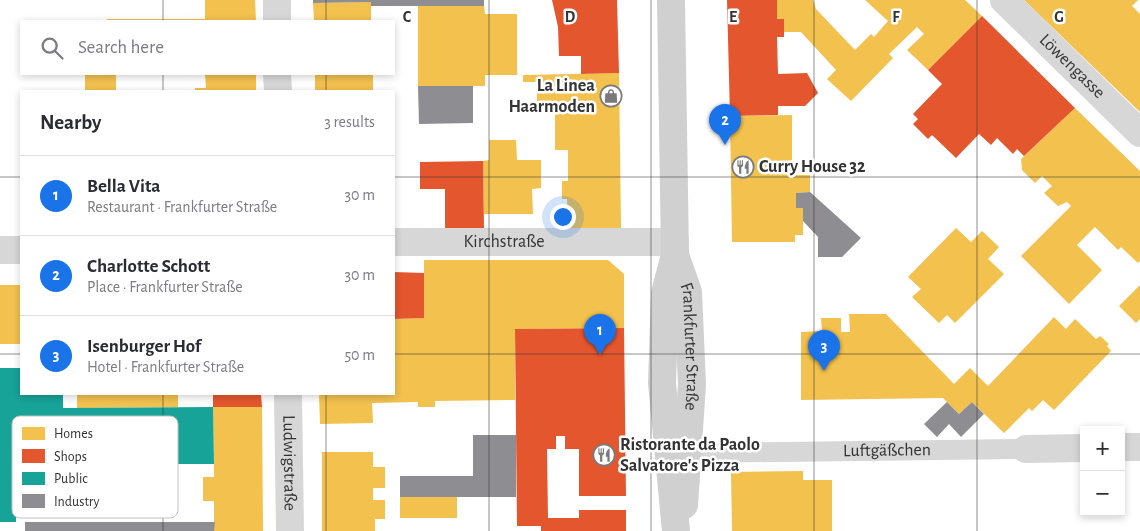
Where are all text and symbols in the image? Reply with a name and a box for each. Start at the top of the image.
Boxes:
text: C [403,9,412,25]
text: D [565,9,576,25]
text: E [729,9,737,25]
text: F [892,9,900,25]
text: G [1054,9,1064,25]
search box [20,20,395,75]
street label: Löwengasse [1036,31,1108,102]
icon: search [38,34,66,62]
text: Search here [78,38,164,57]
place label: La Linea Haarmoden [508,77,595,116]
shop icon: La Linea Haarmoden [599,84,623,108]
pin: 2 [709,104,741,145]
text: Nearby [40,112,101,133]
text: 3 results [324,114,375,130]
restaurant icon: Curry House 32 [731,155,755,179]
place label: Curry House 32 [759,158,866,176]
text: Bella Vita [87,177,160,196]
text: 1 [53,187,59,203]
text: 30 m [345,187,375,203]
text: Restaurant · Frankfurter Straße [87,199,277,215]
your location [550,204,576,230]
street label: Kirchstraße [464,233,545,251]
text: Charlotte Schott [87,257,210,276]
text: 2 [52,267,60,283]
text: 30 m [345,267,375,283]
text: Place · Frankfurter Straße [87,279,243,295]
street label: Frankfurter Straße [676,280,701,411]
pin: 1 [584,314,616,355]
pin: 3 [808,330,840,371]
text: Isenburger Hof [87,337,201,356]
text: 3 [53,347,59,363]
text: 50 m [344,347,375,363]
text: Hotel · Frankfurter Straße [87,359,244,375]
street label: Ludwigstraße [279,415,299,511]
legend [12,416,178,518]
map controls [1080,426,1125,516]
button: + [1080,426,1125,471]
text: Homes [54,427,93,441]
place label: Ristorante da Paolo Salvatore's Pizza [620,436,760,475]
street label: Luftgäßchen [843,441,931,460]
restaurant icon: Ristorante da Paolo Salvatore's Pizza [592,443,616,467]
text: Shops [54,450,87,464]
button: − [1080,471,1125,516]
text: Public [54,472,88,486]
text: Industry [54,495,100,509]

